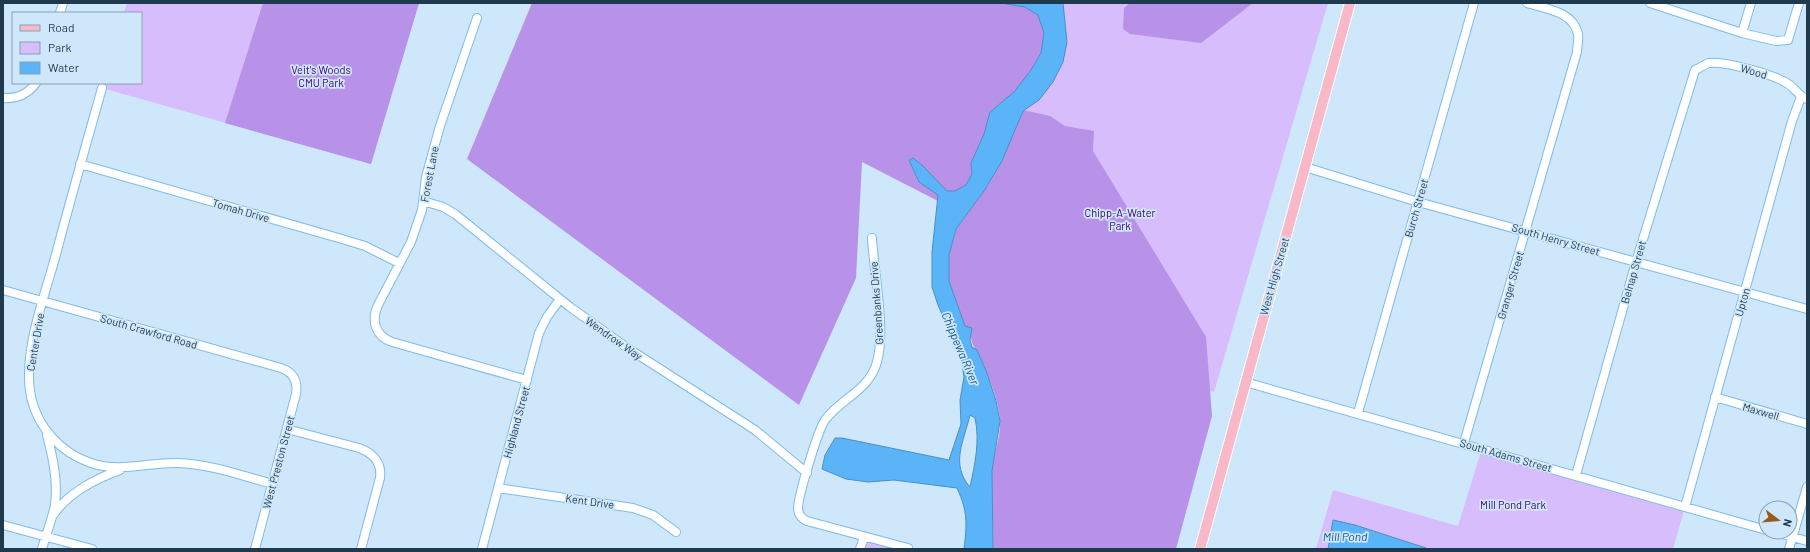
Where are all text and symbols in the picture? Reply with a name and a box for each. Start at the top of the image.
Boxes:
legend [12,12,142,84]
text: Road [48,20,75,34]
text: Park [48,40,72,54]
text: Water [48,60,80,74]
street label: Wood [1739,61,1769,81]
park label: Veit's Woods CMU Park [291,63,351,89]
street label: Forest Lane [417,145,441,203]
street label: Burch Street [1401,177,1431,239]
street label: Tomah Drive [211,196,271,224]
park label: Chipp-A-Water Park [1084,206,1156,232]
street label: South Henry Street [1510,220,1602,258]
street label: West High Street [1257,236,1291,316]
street label: Belnap Street [1618,239,1648,305]
street label: Granger Street [1494,249,1526,321]
street label: Greenbanks Drive [867,261,885,345]
street label: Upton [1732,286,1752,318]
water label: Chippewa River [939,309,983,387]
street label: South Crawford Road [99,311,199,351]
street label: Center Drive [23,312,47,372]
street label: Wendrow Way [583,314,645,362]
street label: Highland Street [500,385,532,459]
street label: Maxwell [1741,400,1781,422]
street label: West Preston Street [259,414,297,510]
street label: South Adams Street [1458,436,1554,474]
street label: Kent Drive [565,491,615,511]
park label: Mill Pond Park [1480,498,1546,511]
north arrow [1758,500,1798,540]
text: N [1781,518,1795,528]
water label: Mill Pond [1323,529,1368,543]

